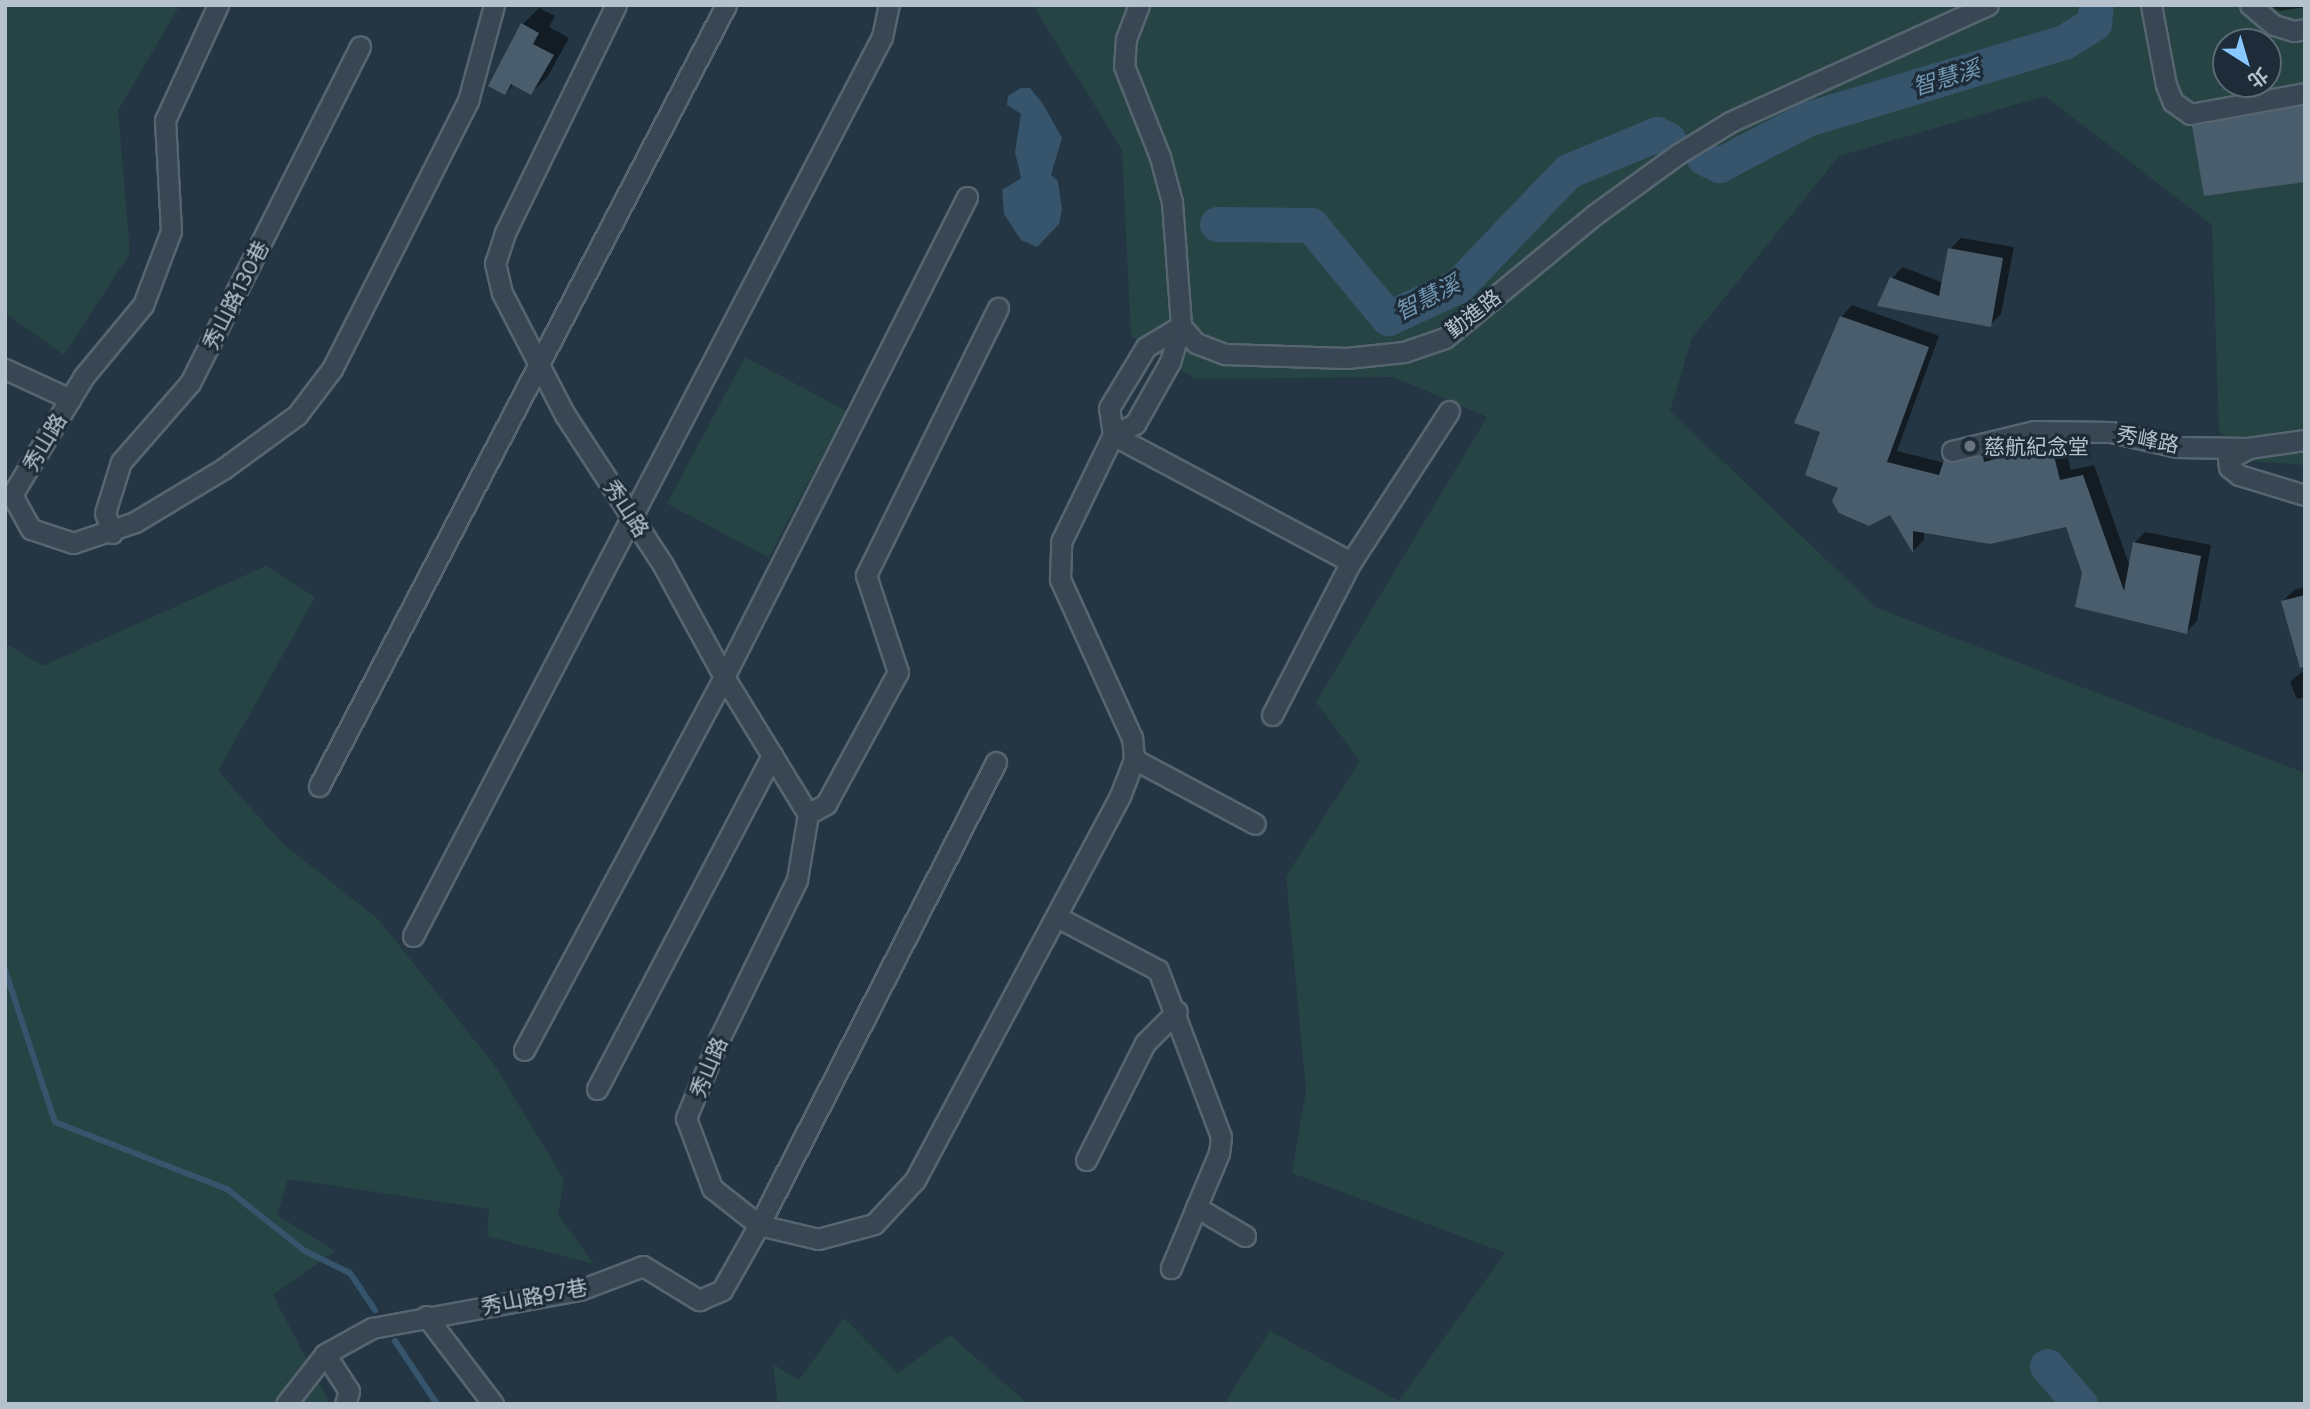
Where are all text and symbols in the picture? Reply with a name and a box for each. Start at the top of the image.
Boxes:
north arrow [2212,28,2282,98]
water label: 智慧溪 [1909,54,1983,100]
text: 北 [2244,64,2273,93]
street label: 秀山路130巷 [197,236,273,354]
water label: 智慧溪 [1390,269,1464,325]
street label: 勤進路 [1440,284,1506,342]
street label: 秀山路 [17,409,71,475]
street label: 秀峰路 [2115,421,2181,457]
place label: 慈航紀念堂 [1984,433,2089,459]
marker: 慈航紀念堂 [1962,438,1978,454]
street label: 秀山路 [599,475,655,541]
street label: 秀山路 [684,1033,732,1101]
street label: 秀山路97巷 [479,1273,589,1319]

